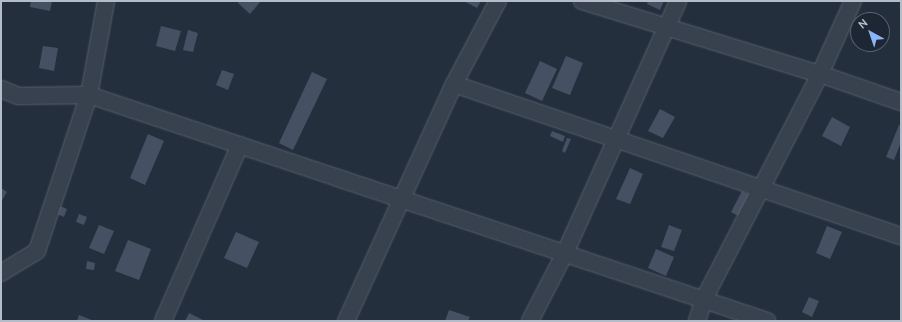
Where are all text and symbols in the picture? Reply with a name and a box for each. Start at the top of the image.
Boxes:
north arrow [850,12,890,52]
text: N [856,16,870,31]

